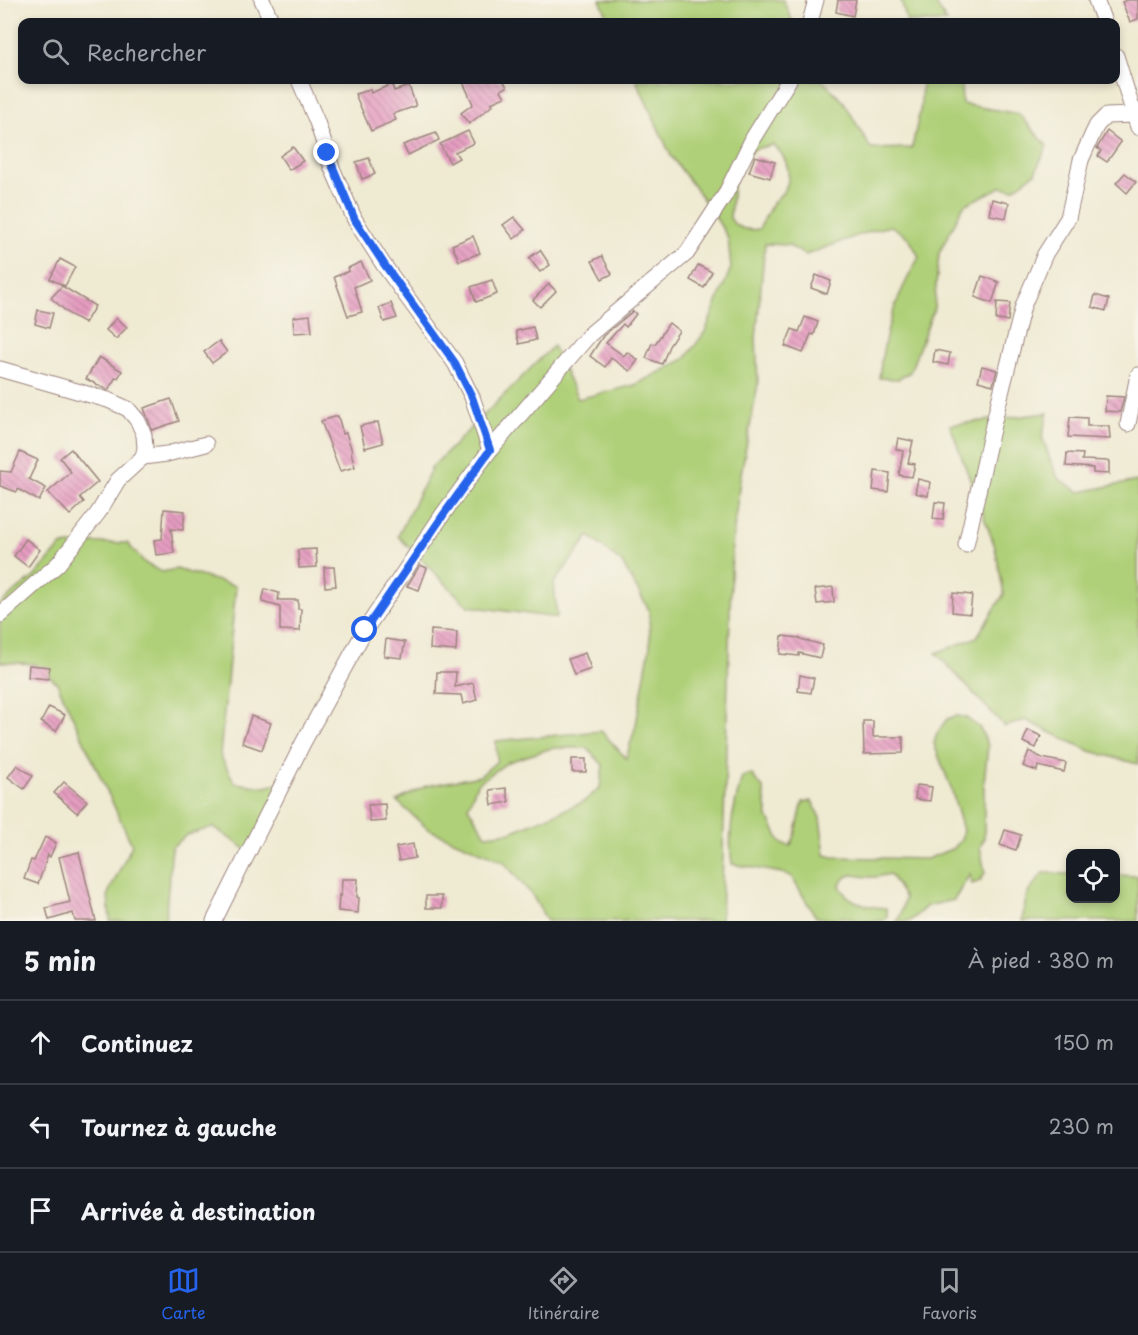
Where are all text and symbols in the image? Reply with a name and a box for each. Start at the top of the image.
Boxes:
search box [18,18,1120,84]
icon: search [39,35,72,68]
text: Rechercher [87,35,206,68]
route end [313,139,339,165]
route start [351,616,377,642]
map controls [1066,849,1120,903]
button: locate [1066,849,1120,903]
text: 5 min [24,941,96,980]
text: À pied · 380 m [968,945,1114,975]
icon: ahead [24,1026,57,1059]
text: Continuez [81,1026,193,1059]
text: 150 m [1054,1027,1114,1057]
icon: left [24,1110,57,1143]
text: Tournez à gauche [81,1110,277,1143]
text: 230 m [1049,1111,1114,1141]
icon: arrive [24,1194,57,1227]
text: Arrivée à destination [81,1194,315,1227]
tab: Carte [161,1264,205,1324]
tab: Itinéraire [528,1264,600,1324]
tab: Favoris [922,1264,977,1324]

